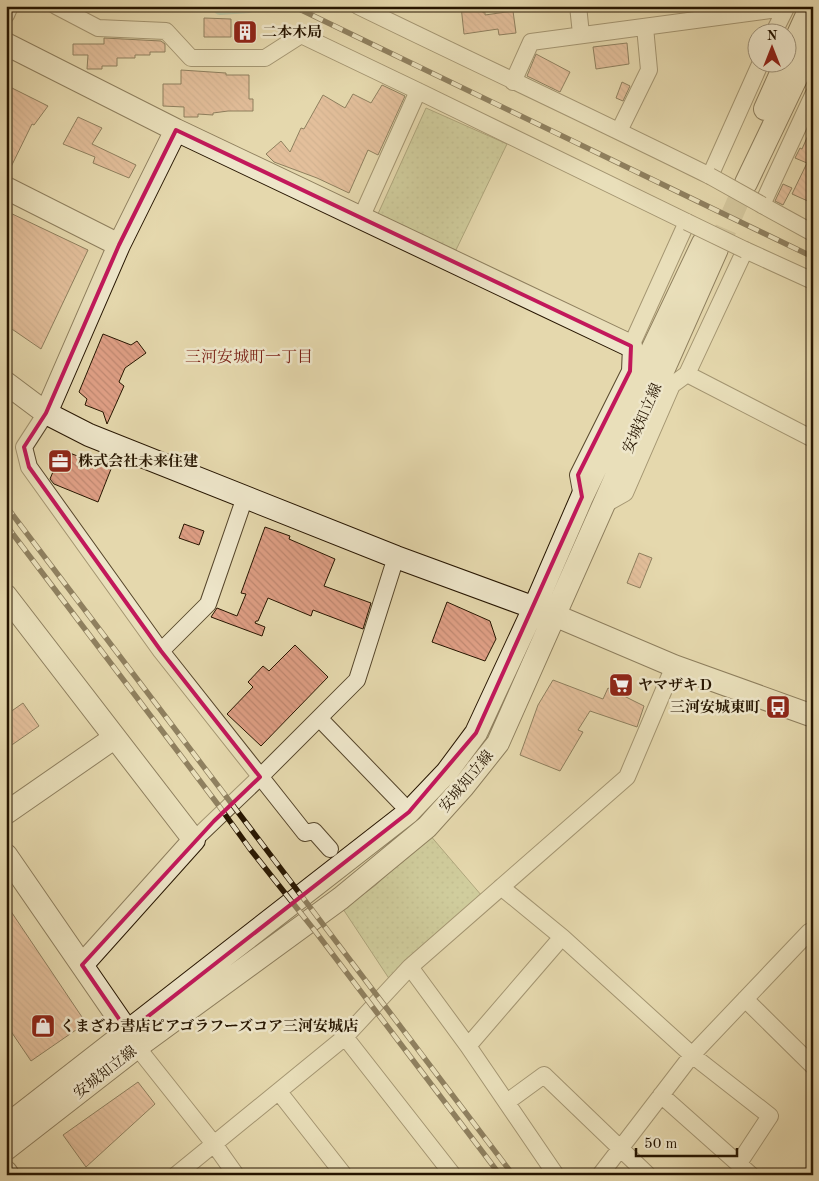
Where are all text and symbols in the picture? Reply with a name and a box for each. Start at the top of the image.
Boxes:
building icon: 二本木局 [232,19,258,45]
north arrow [746,22,796,72]
place label: 二本木局 [262,24,322,41]
text: N [767,29,778,43]
district label: 三河安城町一丁目 [185,348,313,366]
street label: 安城知立線 [619,380,665,456]
office icon: 株式会社未来住建 [47,448,73,474]
place label: 株式会社未来住建 [78,453,198,470]
supermarket icon: ヤマザキＤ [608,672,634,698]
place label: ヤマザキＤ [638,677,713,694]
bus stop icon: 三河安城東町 [765,694,791,720]
place label: 三河安城東町 [670,698,760,716]
street label: 安城知立線 [436,747,497,816]
shop icon: くまざわ書店ピアゴラフーズコア三河安城店 [30,1013,56,1039]
place label: くまざわ書店ピアゴラフーズコア三河安城店 [60,1017,358,1035]
street label: 安城知立線 [71,1043,140,1102]
scale bar [636,1126,738,1158]
text: 50 m [644,1137,678,1152]

